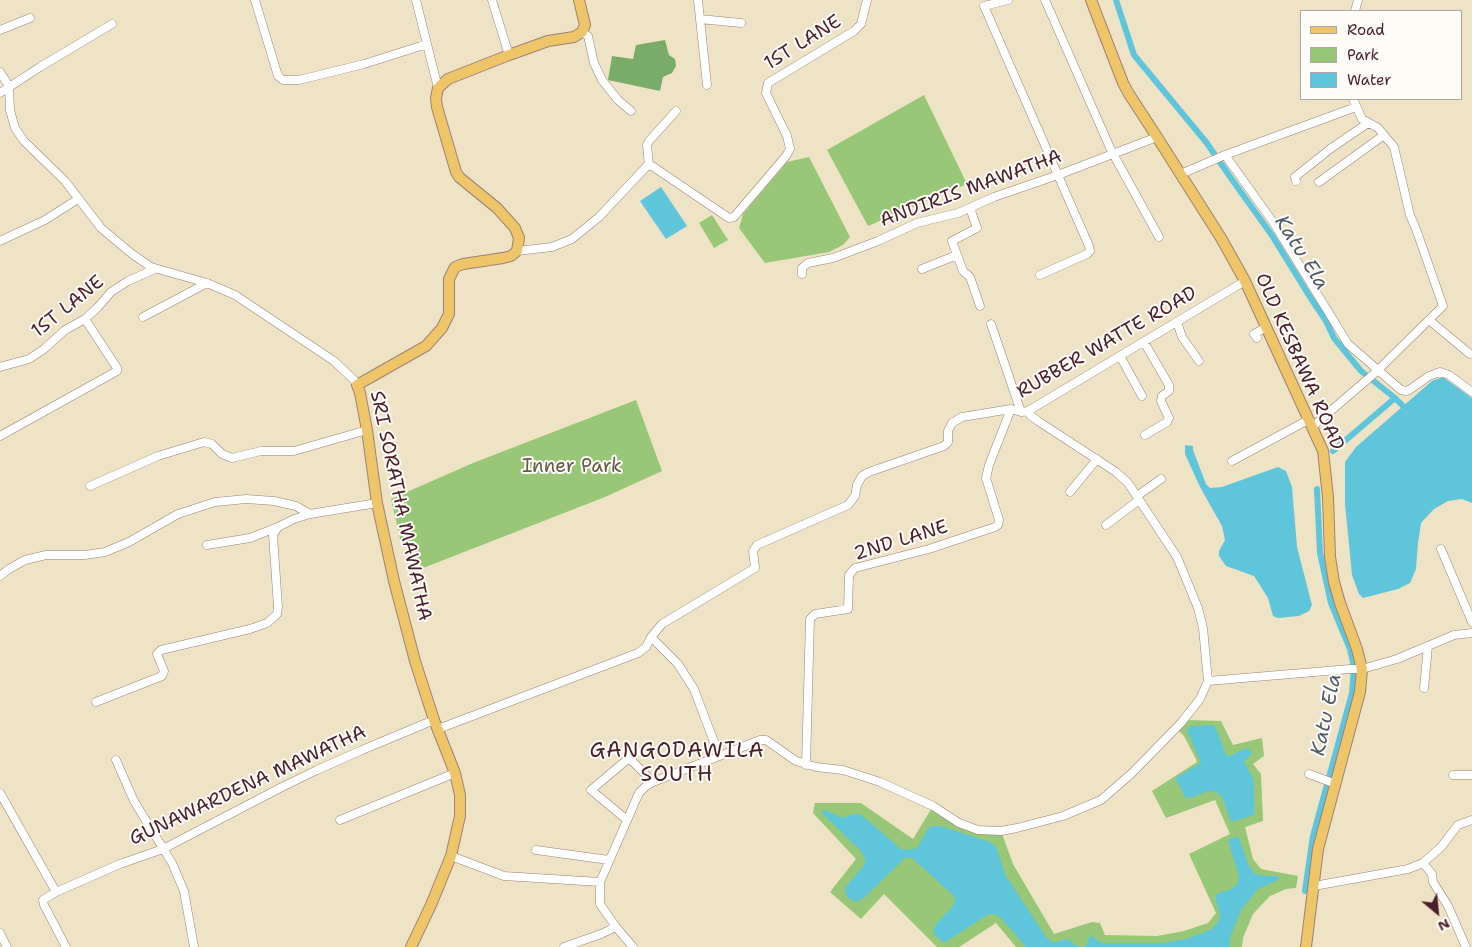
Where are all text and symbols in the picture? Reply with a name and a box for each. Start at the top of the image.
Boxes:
street label: 1ST LANE [760,10,846,76]
legend [1300,10,1462,100]
text: Road [1347,20,1385,40]
text: Park [1347,45,1379,65]
text: Water [1347,70,1391,90]
street label: ANDIRIS MAWATHA [877,145,1065,233]
water label: Katu Ela [1269,211,1333,295]
street label: OLD KESBAWA ROAD [1250,270,1348,454]
street label: 1ST LANE [27,271,109,343]
street label: RUBBER WATTE ROAD [1013,282,1201,404]
street label: SRI SORATHA MAWATHA [364,389,436,623]
park label: Inner Park [522,456,622,478]
street label: 2ND LANE [851,516,951,566]
water label: Katu Ela [1307,672,1347,758]
street label: GUNAWARDENA MAWATHA [126,721,370,851]
district label: GANGODAWILA SOUTH [588,739,766,789]
north arrow [1412,887,1462,937]
text: N [1435,915,1453,936]

